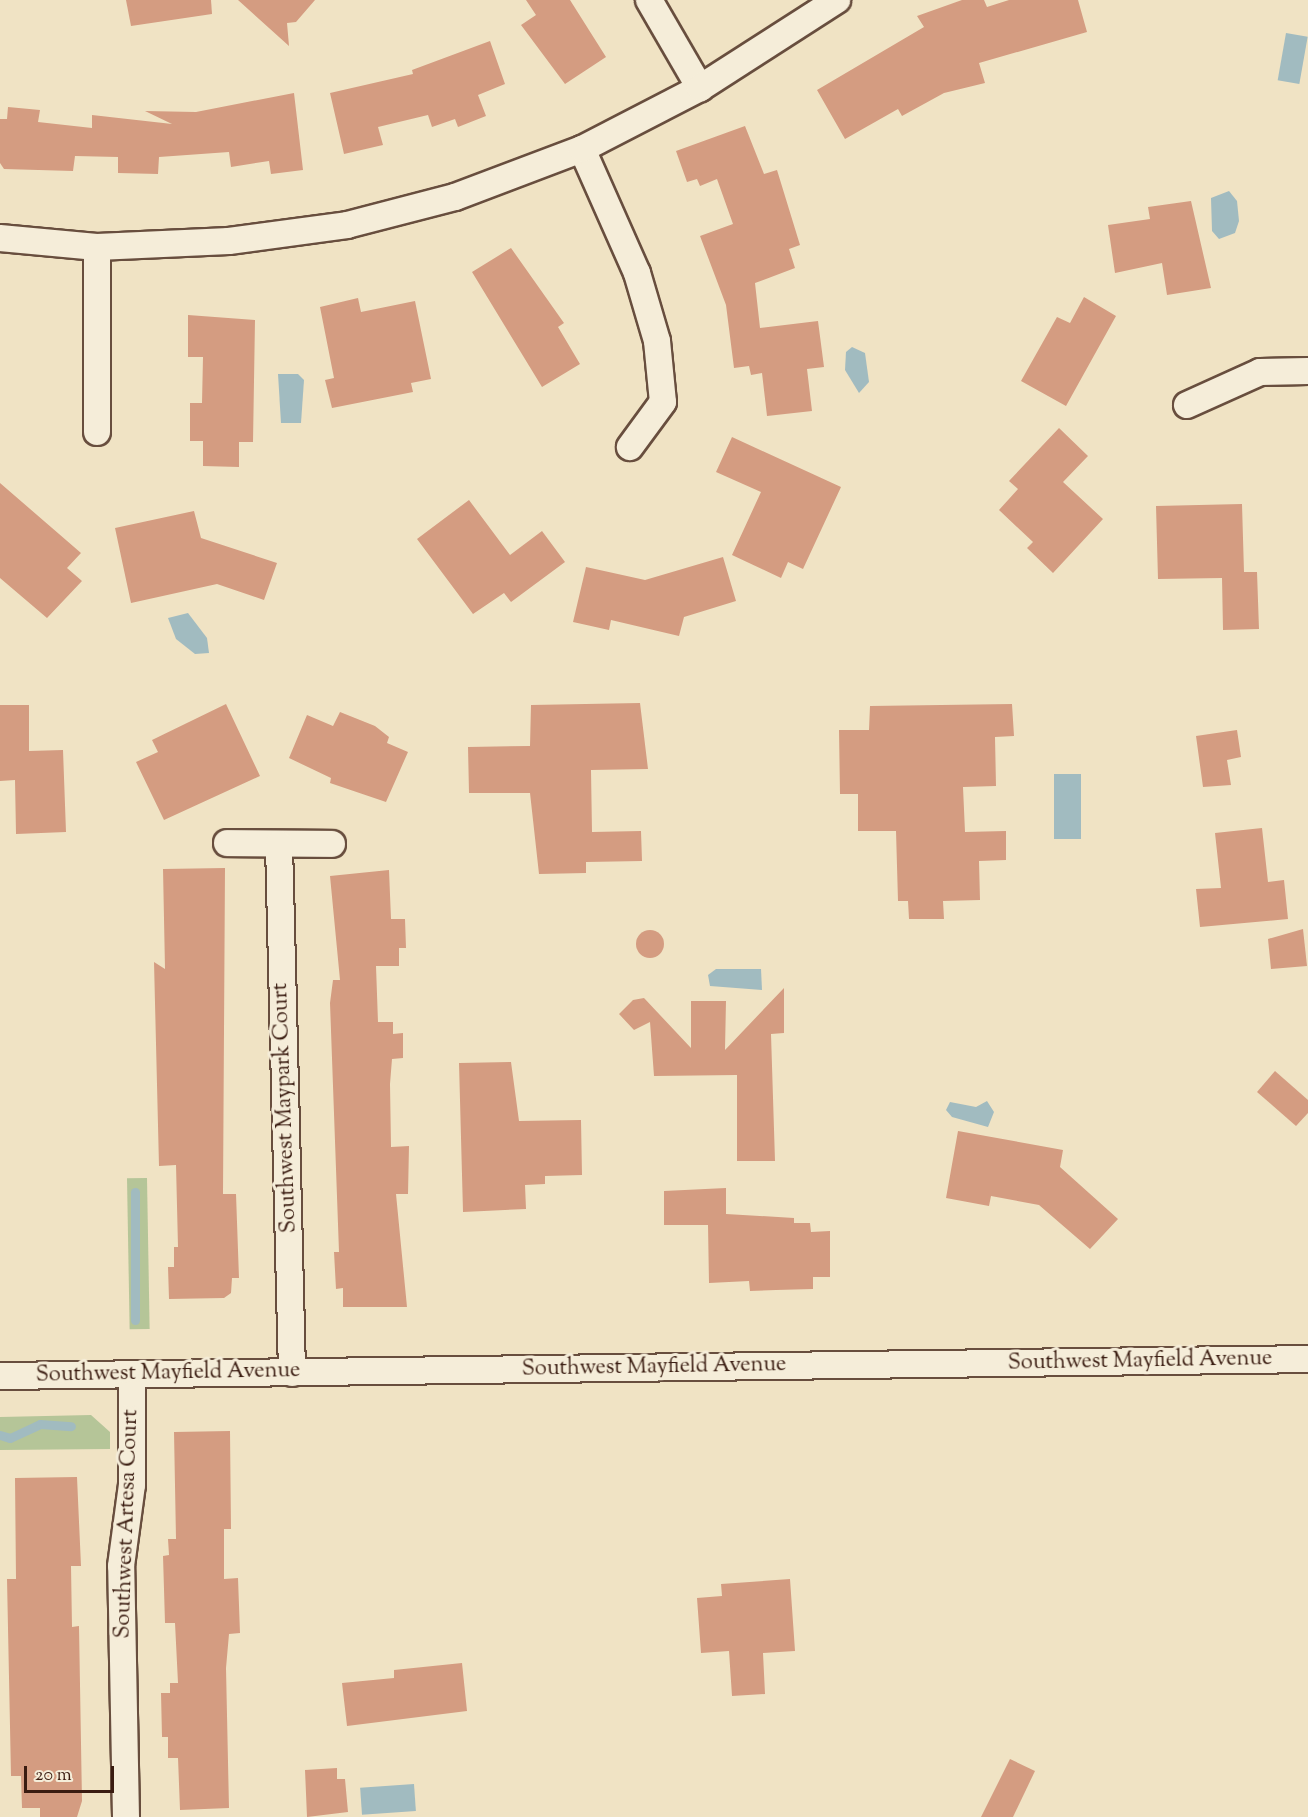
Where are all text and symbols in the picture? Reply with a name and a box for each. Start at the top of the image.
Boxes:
street label: Southwest Maypark Court [268,982,304,1234]
street label: Southwest Mayfield Avenue [1008,1346,1272,1378]
street label: Southwest Mayfield Avenue [522,1352,786,1384]
street label: Southwest Mayfield Avenue [36,1358,300,1390]
street label: Southwest Artesa Court [111,1409,145,1639]
scale bar [27,1754,117,1792]
text: 20 m [35,1763,72,1789]

